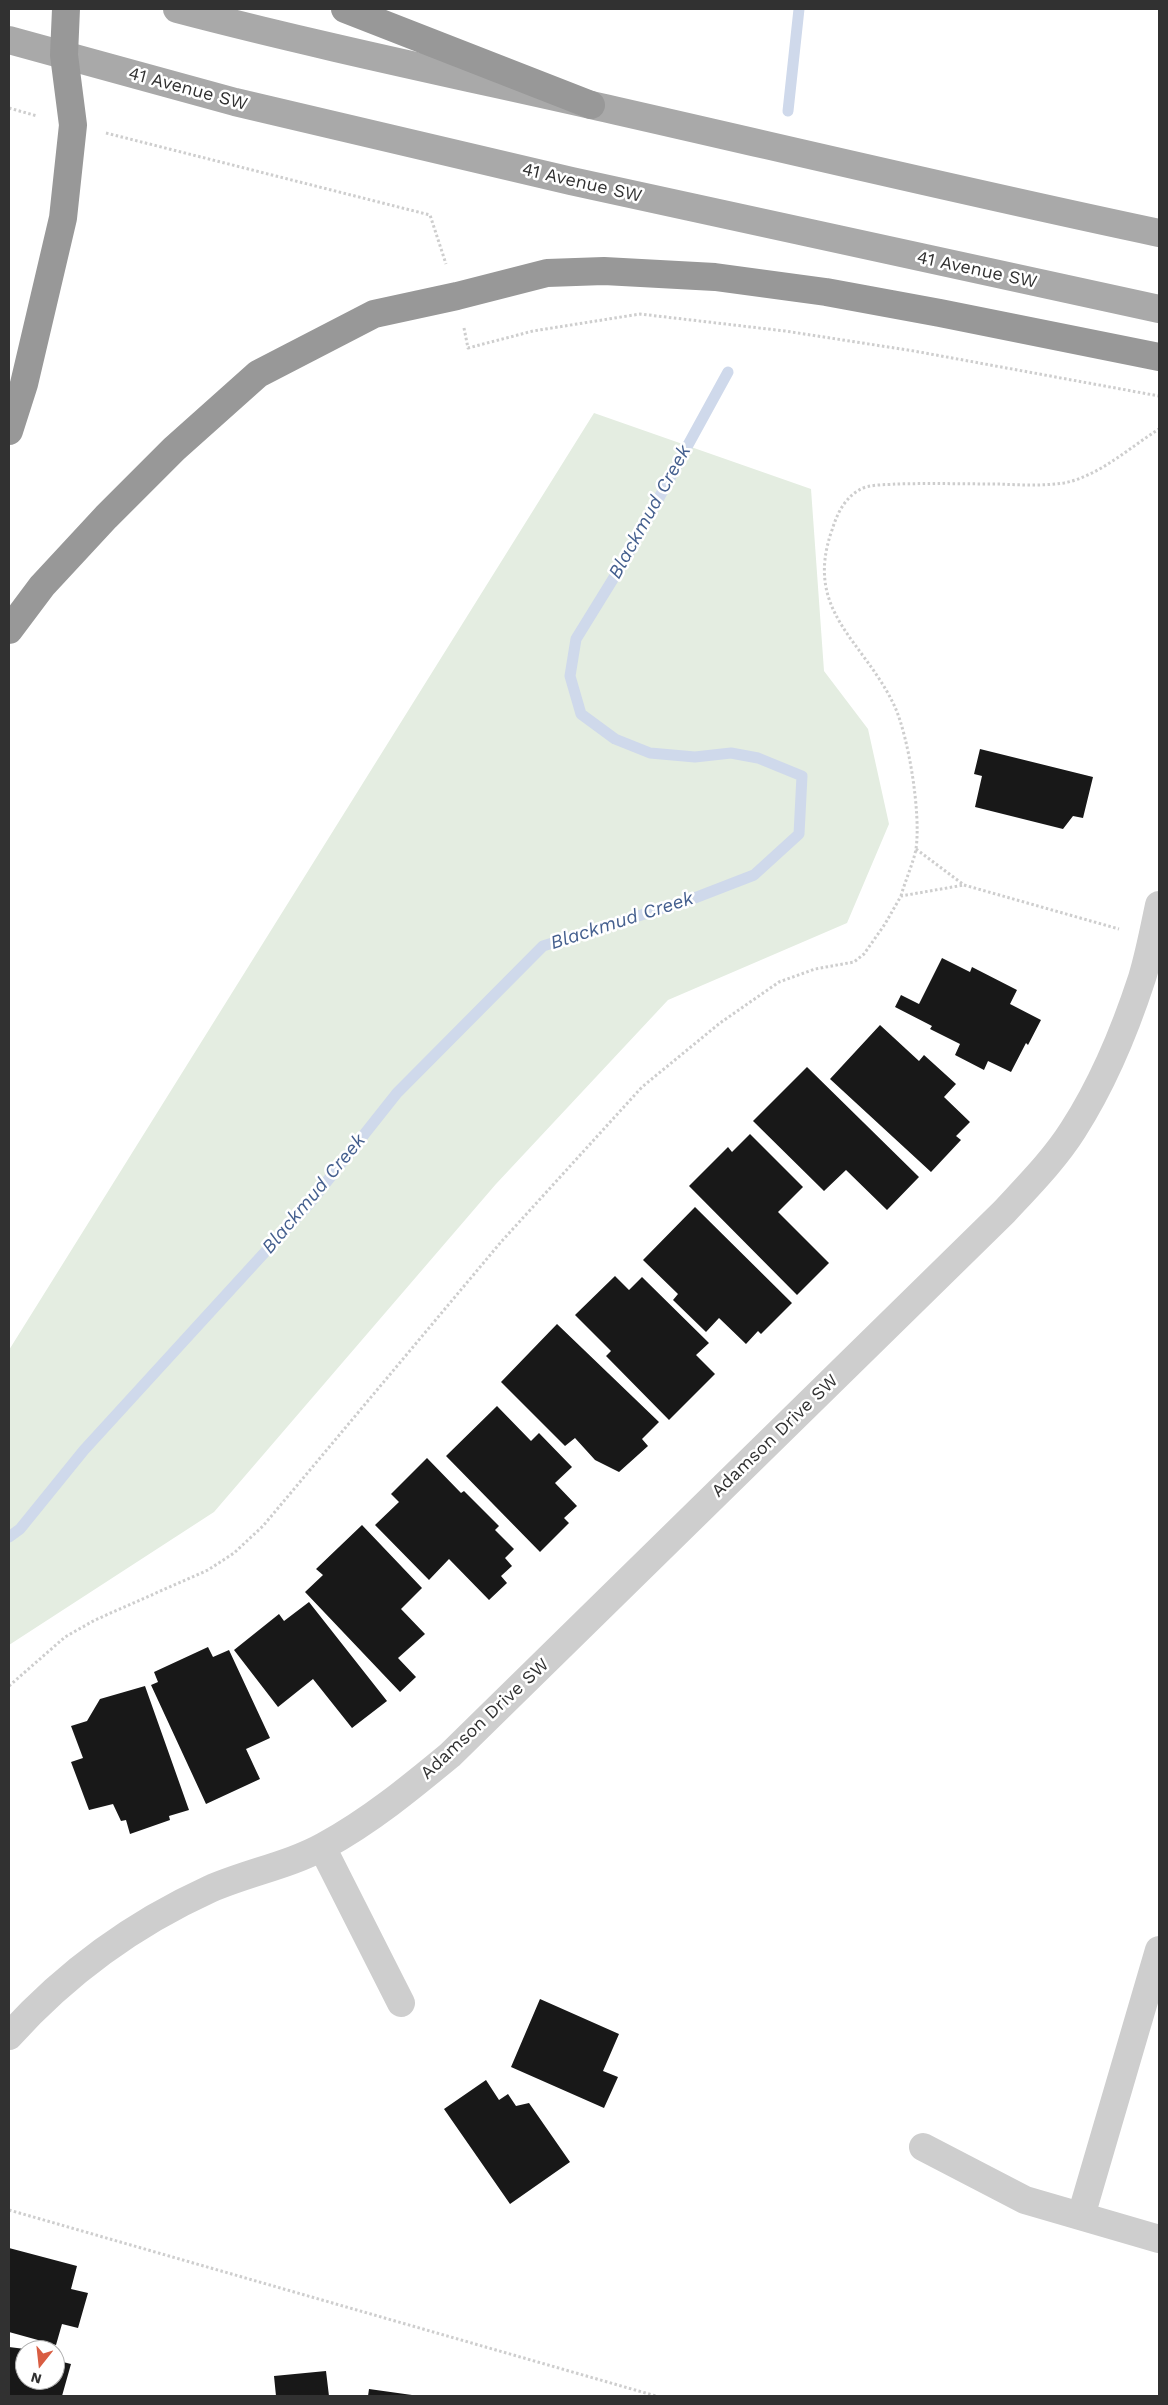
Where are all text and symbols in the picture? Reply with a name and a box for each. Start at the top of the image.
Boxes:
street label: 41 Avenue SW [126,63,250,115]
street label: 41 Avenue SW [520,159,644,207]
street label: 41 Avenue SW [915,247,1039,293]
water label: Blackmud Creek [604,441,696,583]
water label: Blackmud Creek [548,887,696,955]
water label: Blackmud Creek [257,1130,371,1258]
street label: Adamson Drive SW [707,1370,843,1502]
street label: Adamson Drive SW [416,1654,554,1784]
north arrow [15,2340,65,2390]
text: N [29,2369,43,2388]

